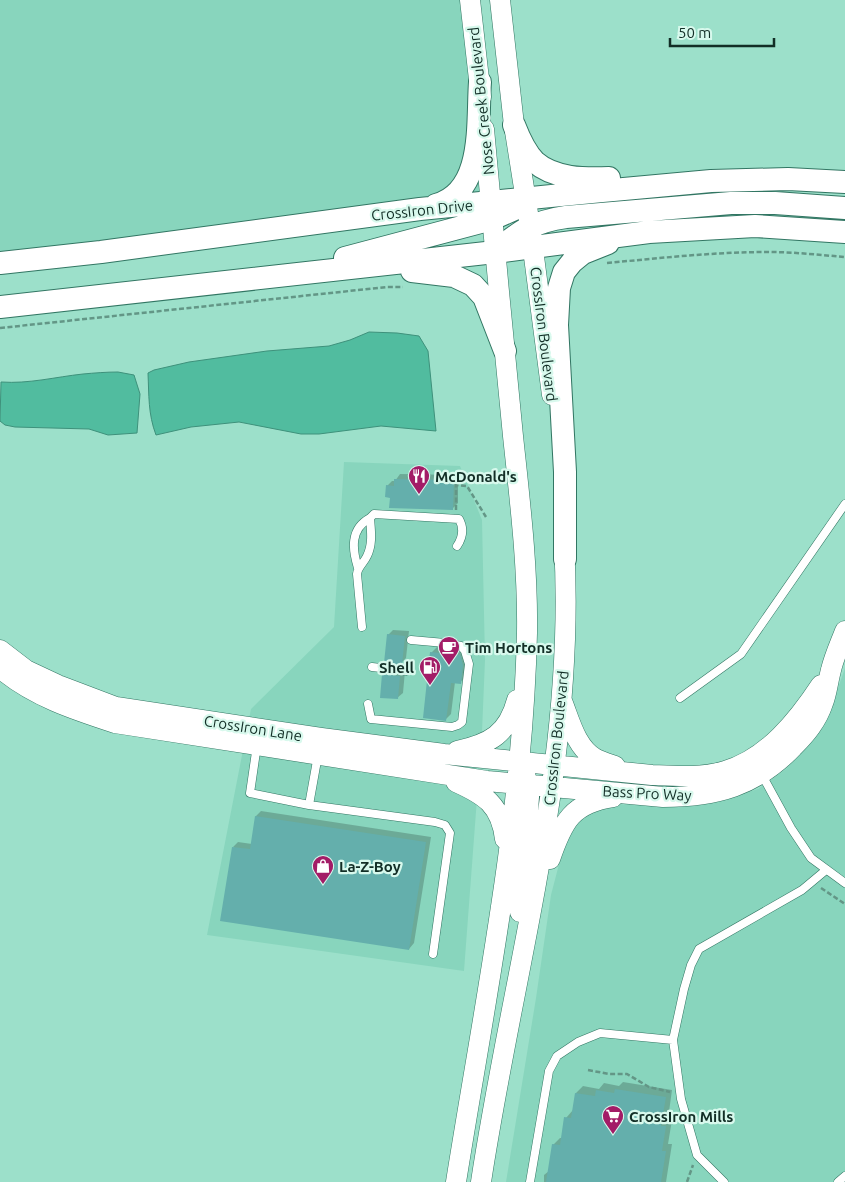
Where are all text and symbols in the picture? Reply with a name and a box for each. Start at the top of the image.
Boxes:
scale bar [670,15,774,47]
text: 50 m [678,24,711,41]
street label: Nose Creek Boulevard [465,26,497,176]
street label: CrossIron Drive [370,196,474,224]
street label: CrossIron Boulevard [527,266,561,402]
restaurant icon: McDonald's [407,464,431,495]
place label: McDonald's [435,468,517,485]
cafe icon: Tim Hortons [437,635,461,666]
place label: Tim Hortons [465,639,552,656]
fuel station icon: Shell [418,655,442,686]
place label: Shell [379,659,414,676]
street label: CrossIron Boulevard [540,670,572,806]
street label: CrossIron Lane [203,712,303,744]
street label: Bass Pro Way [602,782,692,804]
shop icon: La-Z-Boy [311,854,335,885]
place label: La-Z-Boy [339,858,401,875]
supermarket icon: CrossIron Mills [601,1104,625,1135]
place label: CrossIron Mills [629,1108,733,1125]

